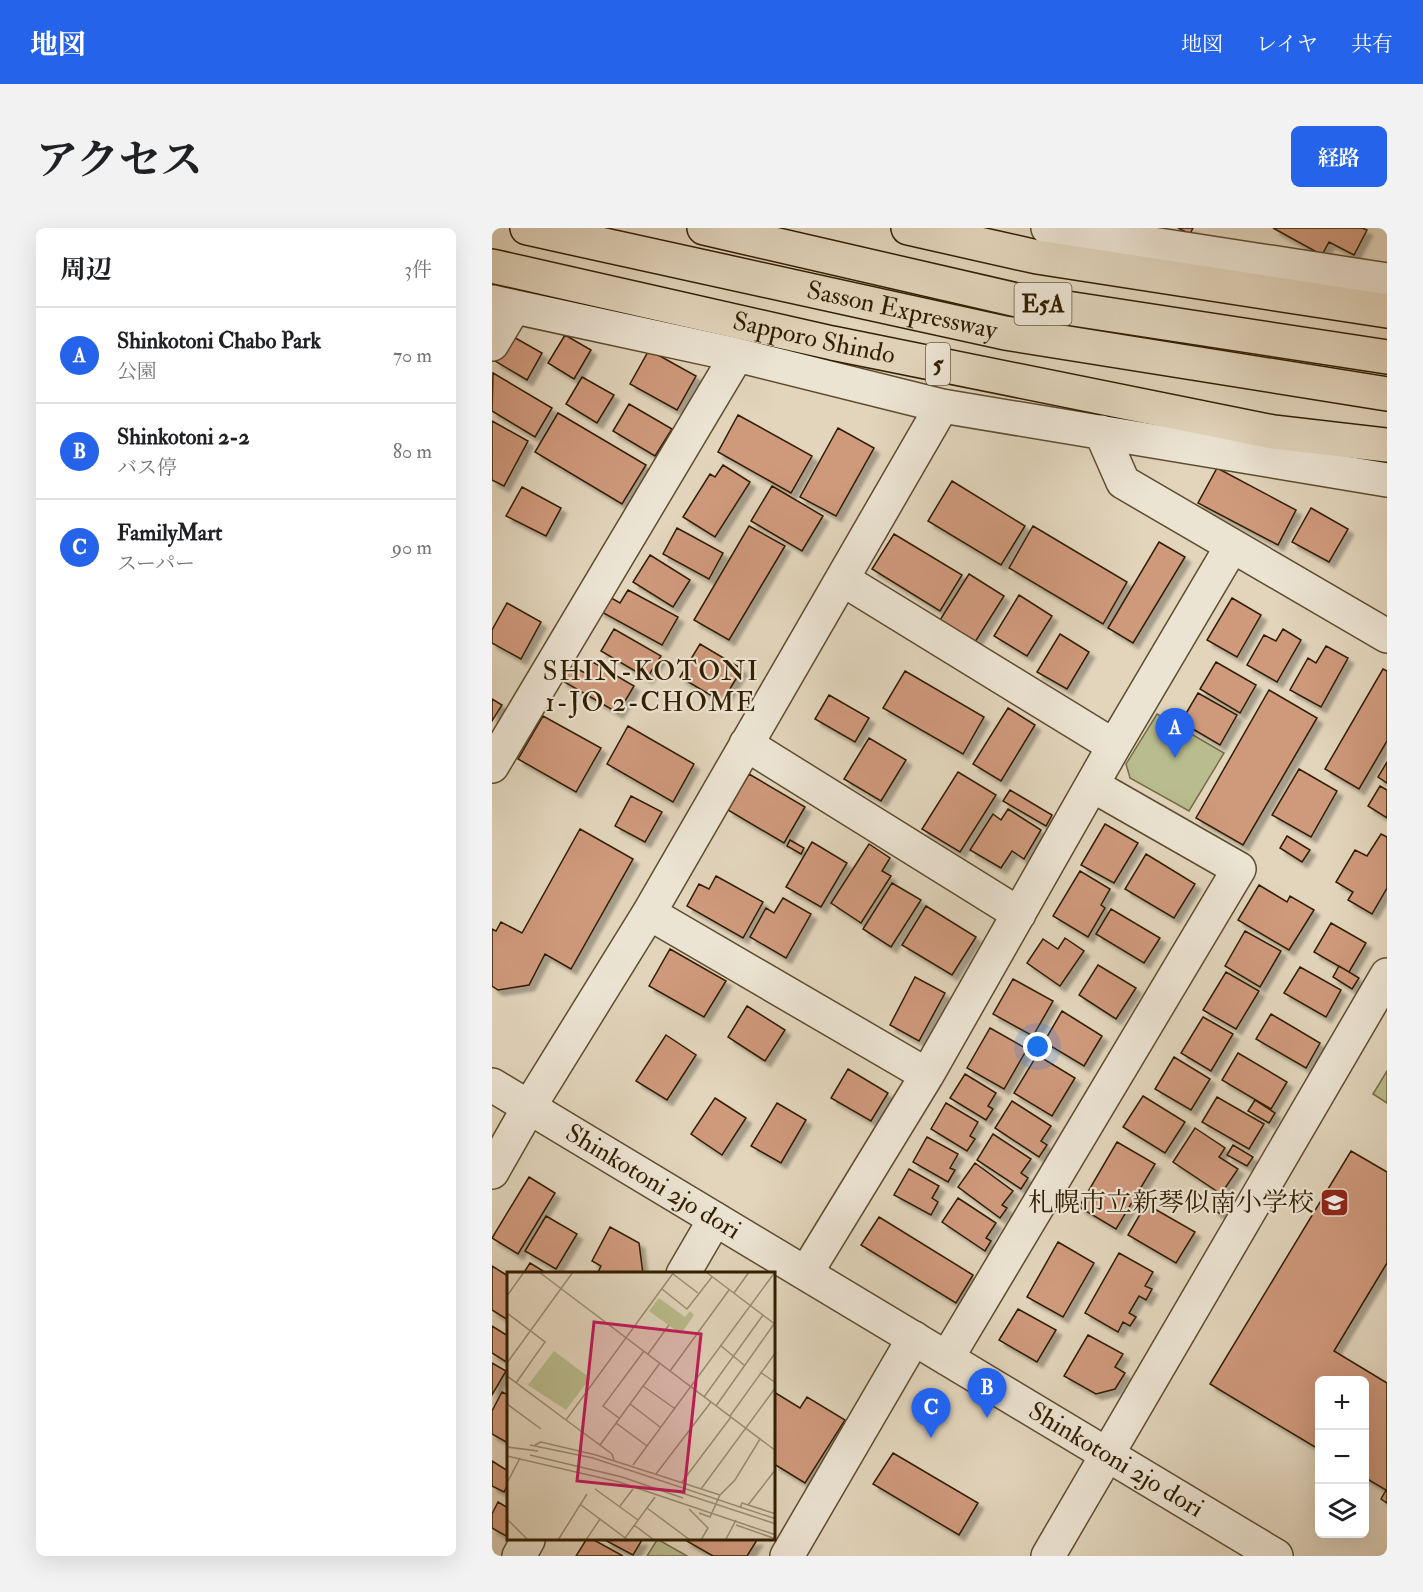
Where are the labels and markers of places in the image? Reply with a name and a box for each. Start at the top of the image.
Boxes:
pin: A [1156,708,1194,758]
place label: 札幌市立新琴似南小学校 [1028,1187,1314,1219]
school or university icon: 札幌市立新琴似南小学校 [1319,1187,1351,1219]
pin: B [968,1368,1006,1418]
pin: C [912,1388,950,1438]

